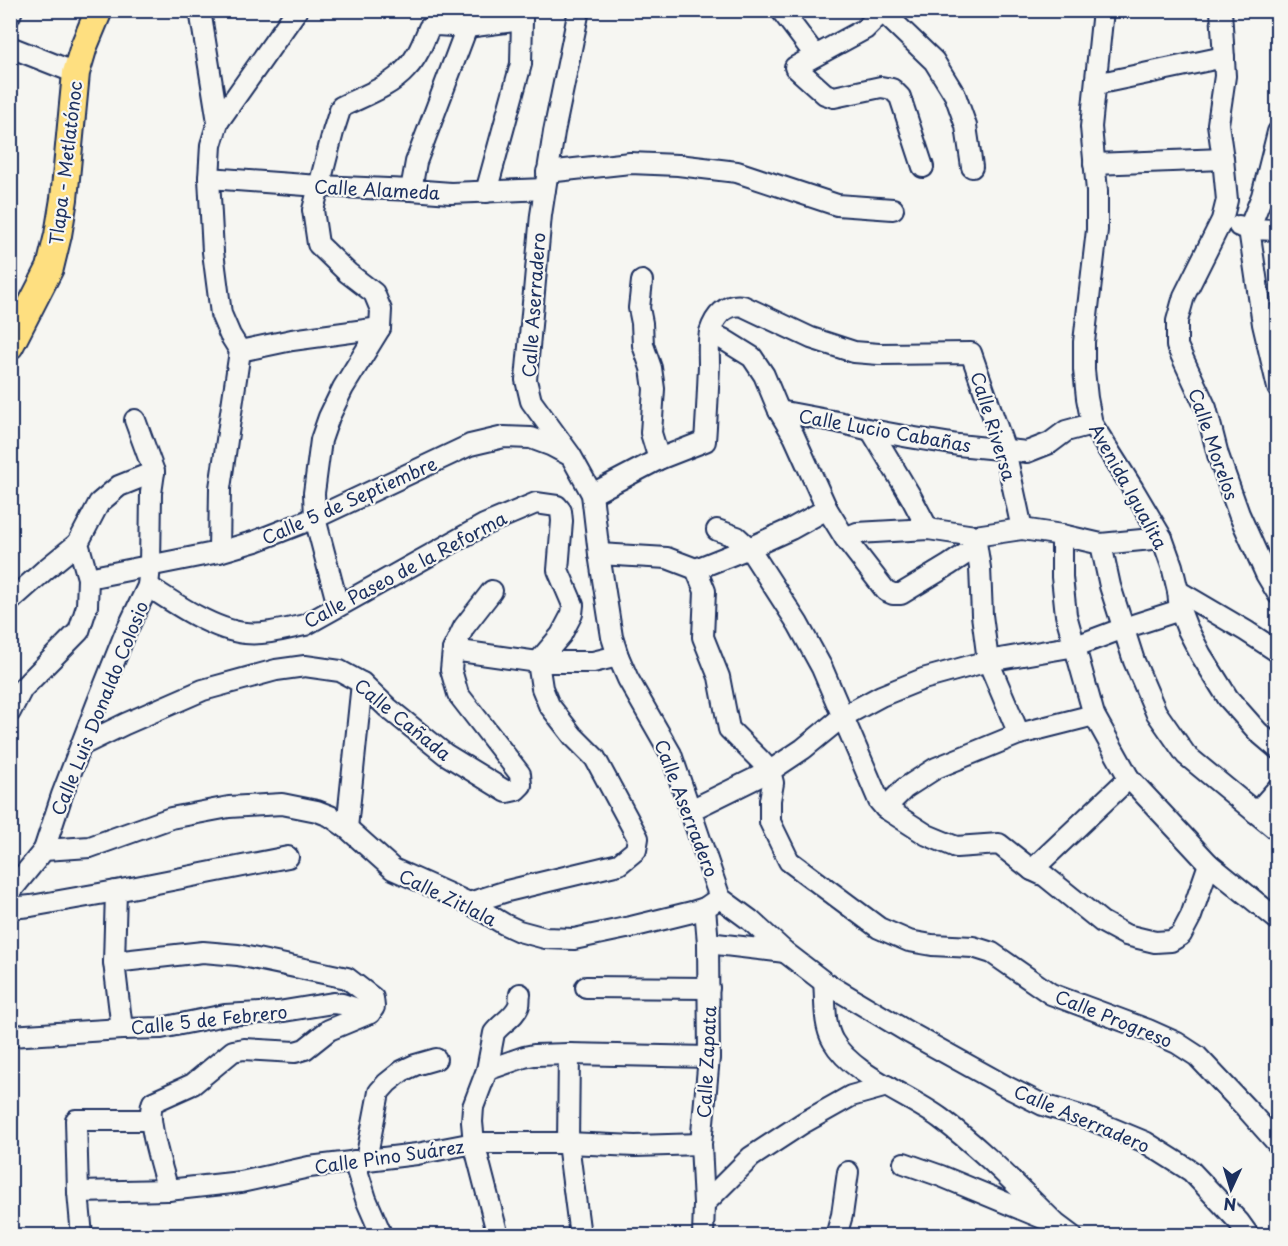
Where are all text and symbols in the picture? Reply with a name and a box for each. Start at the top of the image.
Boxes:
street label: Tlapa - Metlatónoc [42,79,88,247]
street label: Calle Alameda [313,172,441,206]
street label: Calle Aserradero [514,232,552,378]
street label: Calle Riversa [965,368,1024,485]
street label: Calle Morelos [1182,384,1246,504]
street label: Calle Lucio Cabañas [797,402,973,458]
street label: Avenida Igualita [1083,418,1175,554]
street label: Calle 5 de Septiembre [257,449,441,551]
street label: Calle Paseo de la Reforma [299,504,512,634]
street label: Calle Luis Donaldo Colosio [44,597,154,819]
street label: Calle Cañada [349,672,458,767]
street label: Calle Aserradero [648,735,726,881]
street label: Calle Zitlala [395,862,502,933]
street label: Calle Progreso [1051,982,1177,1054]
street label: Calle 5 de Febrero [129,997,289,1041]
street label: Calle Zapata [690,1004,722,1119]
street label: Calle Aserradero [1010,1077,1154,1159]
street label: Calle Pino Suárez [313,1132,466,1180]
north arrow [1201,1159,1261,1219]
text: N [1223,1193,1237,1217]

